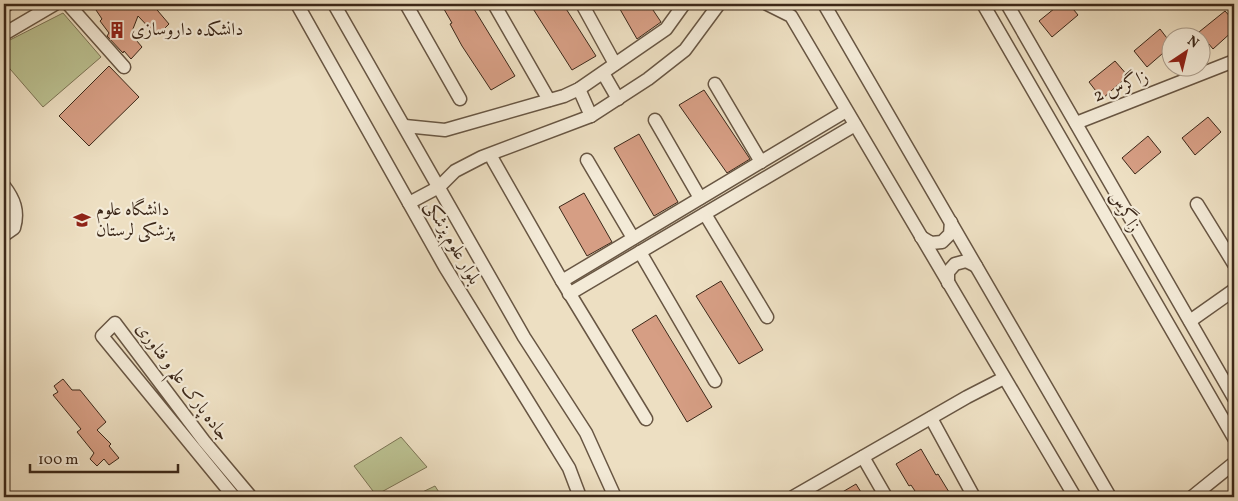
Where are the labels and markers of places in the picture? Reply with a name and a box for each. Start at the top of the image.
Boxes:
place label: دانشکده داروسازی [131,18,243,43]
building icon: دانشکده داروسازی [107,20,127,40]
place label: دانشگاه علوم پزشکی لرستان [96,197,176,244]
school or university icon: دانشگاه علوم پزشکی لرستان [72,210,92,230]

